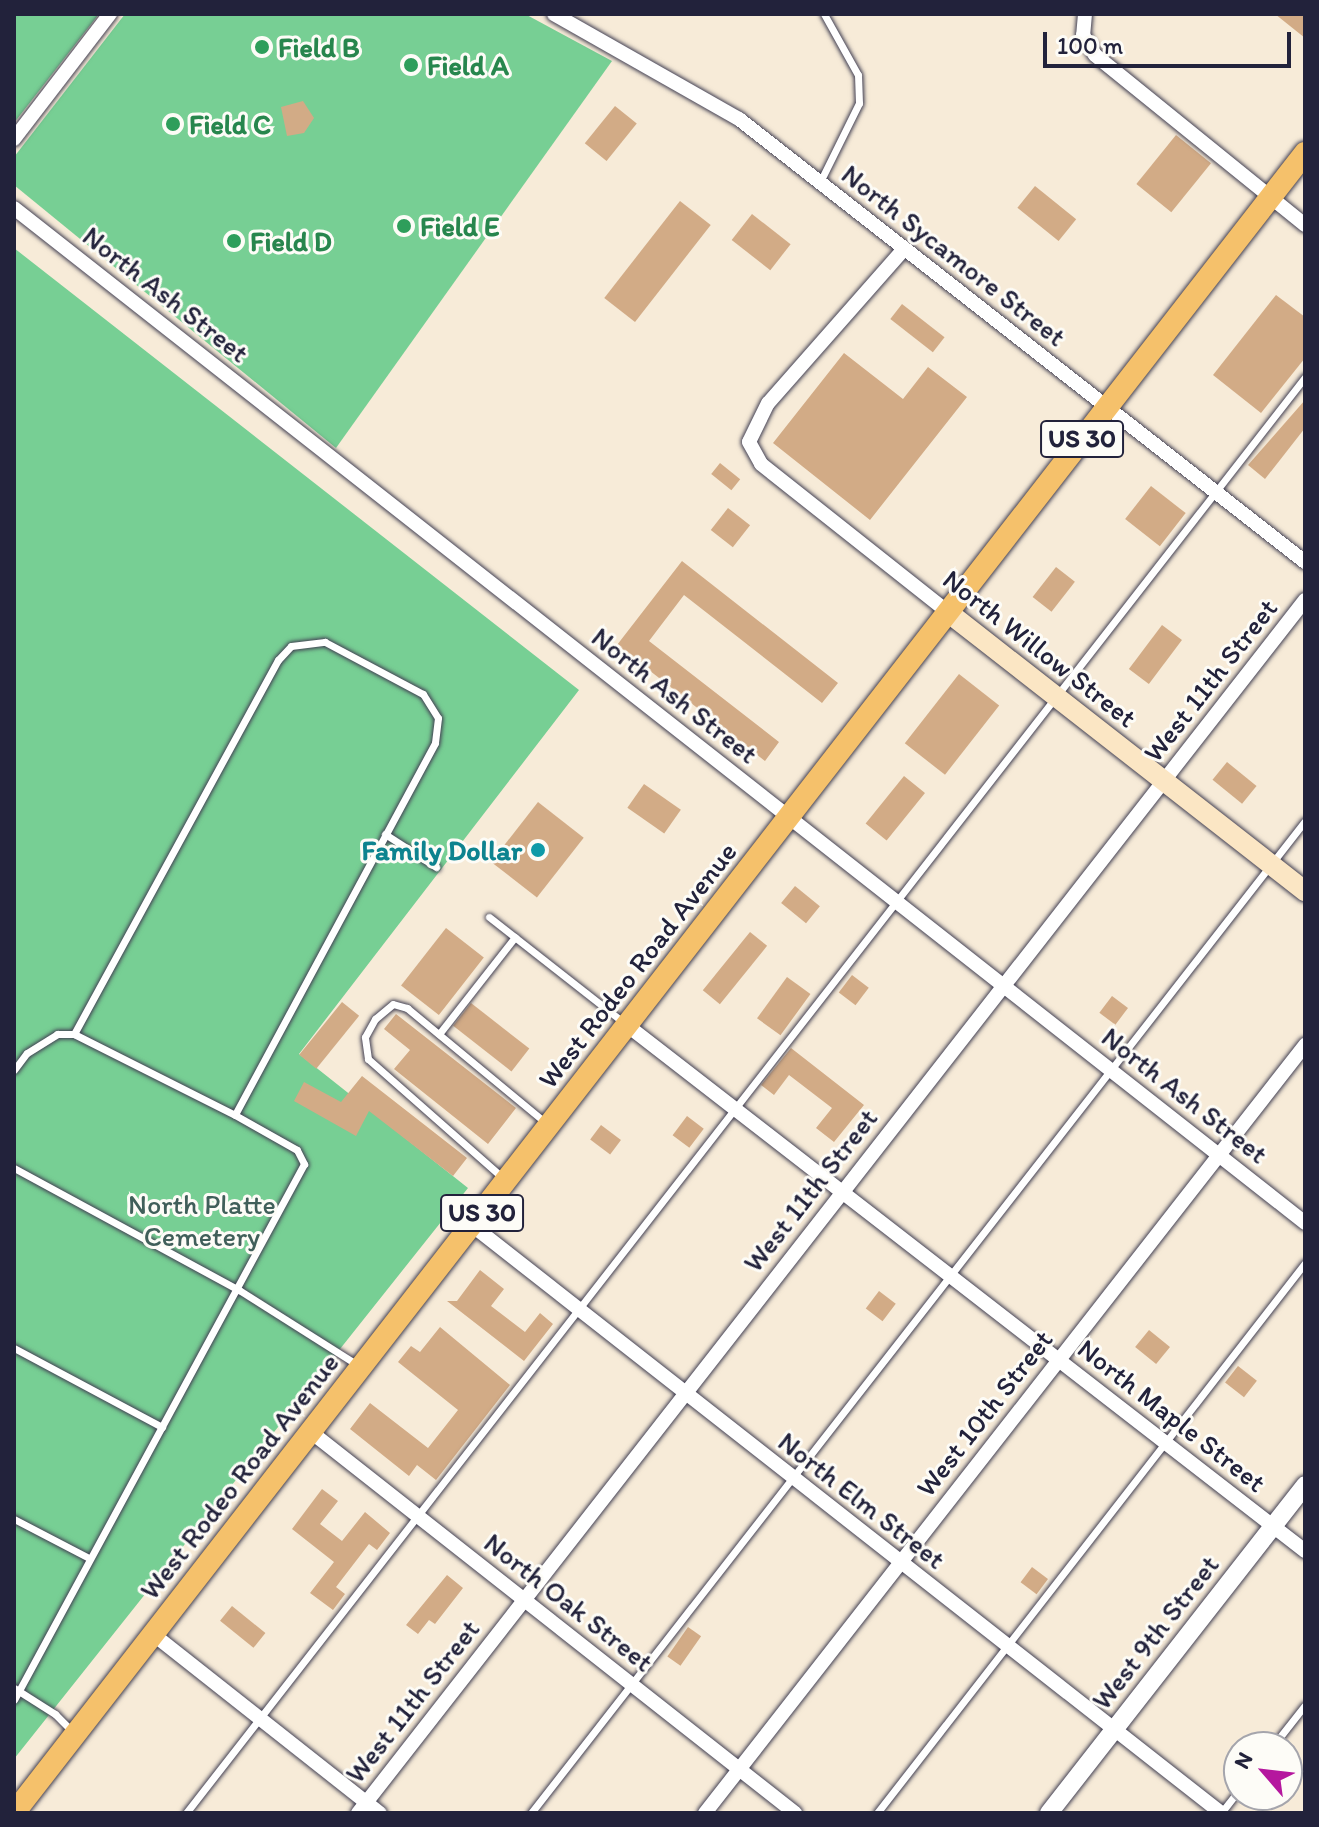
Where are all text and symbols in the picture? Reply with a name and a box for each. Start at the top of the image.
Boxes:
scale bar [1047,16,1295,66]
place label: Field B [278,30,360,64]
text: 100 m [1057,31,1123,60]
marker: Field B [253,38,271,56]
place label: Field A [427,48,509,82]
marker: Field A [402,56,420,74]
place label: Field C [189,107,271,141]
marker: Field C [164,115,182,133]
street label: North Sycamore Street [835,157,1073,353]
place label: Field E [420,209,499,243]
marker: Field E [395,217,413,235]
street label: North Ash Street [76,219,256,369]
place label: Field D [250,224,333,258]
marker: Field D [225,232,243,250]
road number: US 30 [1040,417,1124,461]
street label: North Willow Street [936,562,1144,734]
street label: West 11th Street [1136,592,1284,768]
street label: North Ash Street [585,620,765,770]
place label: Family Dollar [362,833,522,867]
street label: West Rodeo Road Avenue [531,836,743,1094]
marker: Family Dollar [529,841,547,859]
street label: North Ash Street [1095,1020,1275,1170]
street label: West 11th Street [736,1102,884,1278]
park label: North Platte Cemetery [128,1187,276,1253]
road number: US 30 [440,1191,524,1235]
street label: West 10th Street [909,1323,1059,1503]
street label: North Maple Street [1071,1331,1273,1499]
street label: West Rodeo Road Avenue [133,1347,345,1605]
street label: North Elm Street [772,1425,952,1575]
street label: North Oak Street [478,1526,660,1678]
street label: West 9th Street [1085,1549,1225,1715]
street label: West 11th Street [338,1613,486,1789]
north arrow [1223,1731,1303,1811]
text: N [1228,1748,1259,1773]

